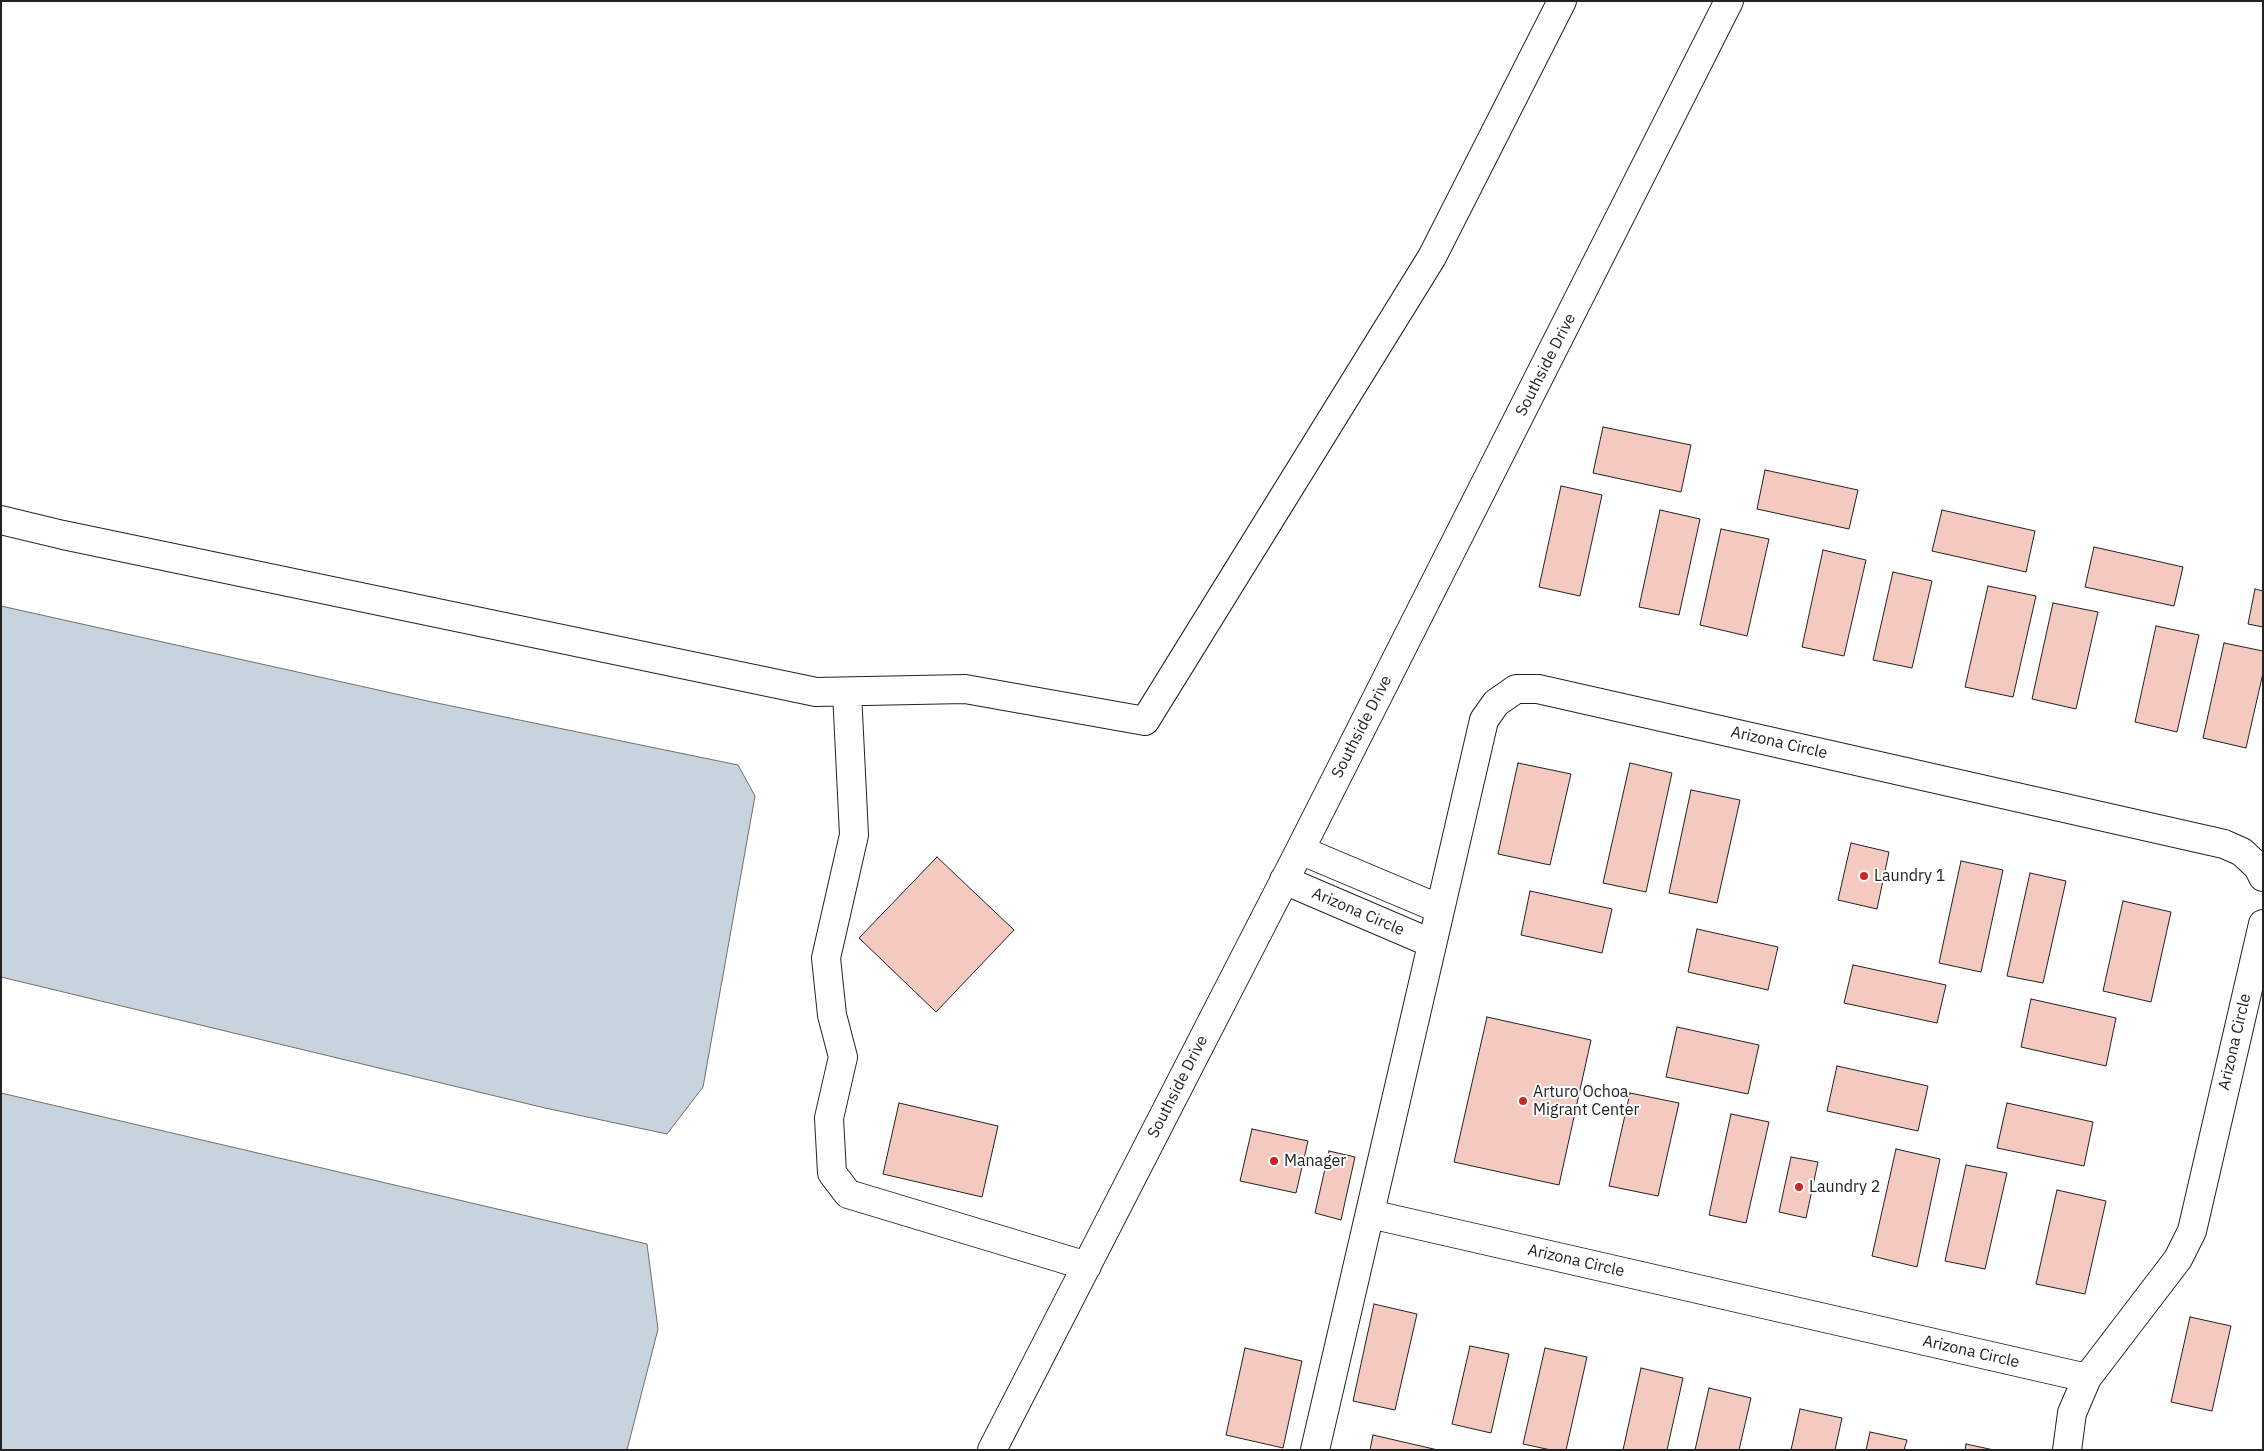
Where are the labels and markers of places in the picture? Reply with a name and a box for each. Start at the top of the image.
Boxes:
place label: Laundry 1 [1874,866,1945,886]
marker: Laundry 1 [1858,870,1870,882]
place label: Arturo Ochoa Migrant Center [1533,1082,1639,1120]
marker: Arturo Ochoa Migrant Center [1517,1095,1529,1107]
place label: Manager [1284,1151,1346,1171]
marker: Manager [1268,1155,1280,1167]
place label: Laundry 2 [1809,1177,1880,1197]
marker: Laundry 2 [1793,1181,1805,1193]

